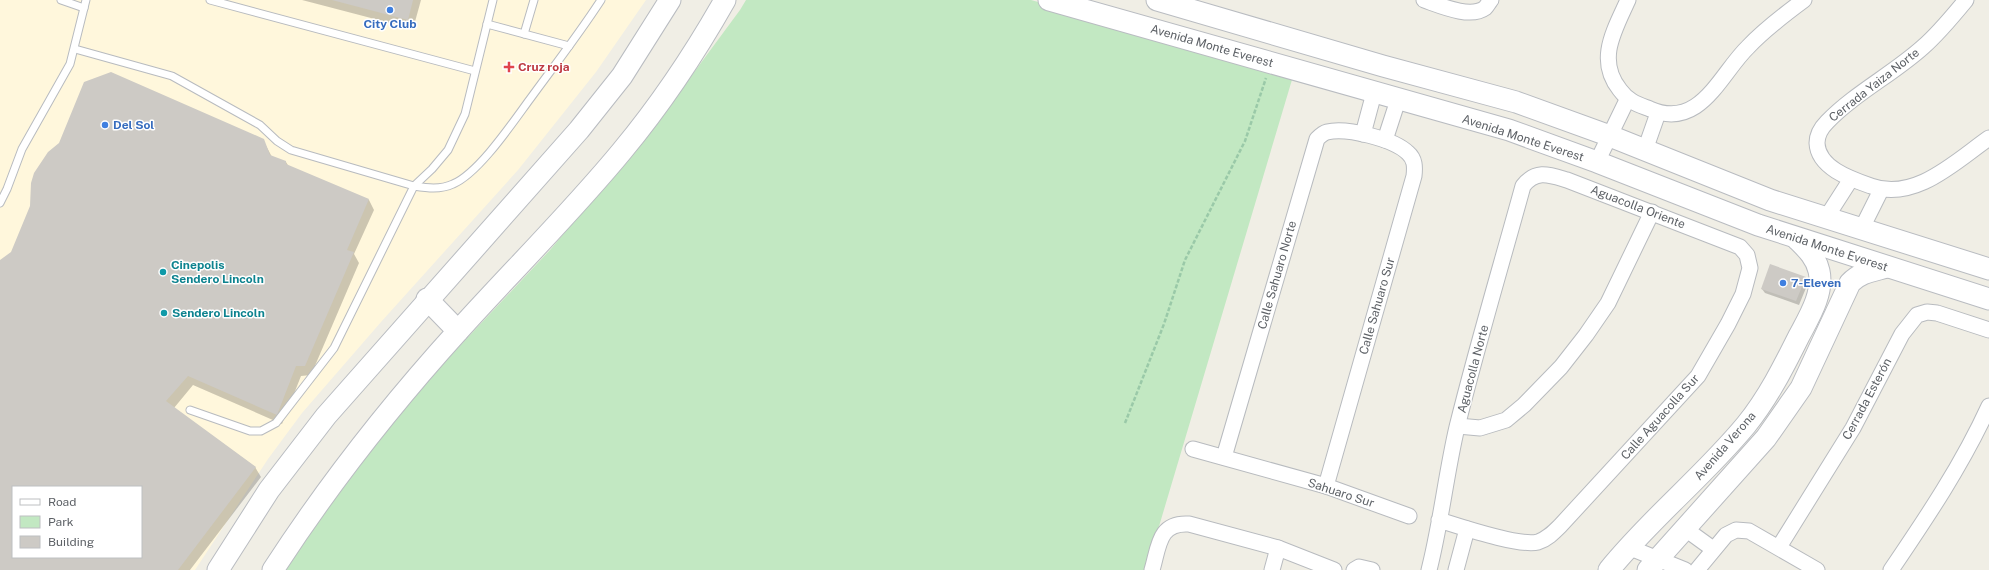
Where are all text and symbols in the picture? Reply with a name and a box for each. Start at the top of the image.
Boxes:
marker: City Club [385,5,395,15]
place label: City Club [363,17,417,31]
street label: Avenida Monte Everest [1149,22,1275,70]
street label: Cerrada Yaiza Norte [1826,45,1922,125]
place label: Cruz roja [518,60,570,74]
marker: Cruz roja [503,61,515,73]
street label: Avenida Monte Everest [1460,112,1586,164]
place label: Del Sol [113,118,154,132]
marker: Del Sol [100,120,110,130]
street label: Aguacolla Oriente [1589,183,1687,232]
street label: Calle Sahuaro Norte [1255,219,1299,331]
street label: Avenida Monte Everest [1764,222,1890,274]
street label: Calle Sahuaro Sur [1356,256,1398,356]
place label: Cinepolis Sendero Lincoln [171,258,264,286]
marker: Cinepolis Sendero Lincoln [158,267,168,277]
place label: 7-Eleven [1791,276,1841,290]
marker: 7-Eleven [1778,278,1788,288]
place label: Sendero Lincoln [172,306,265,320]
marker: Sendero Lincoln [159,308,169,318]
street label: Aguacolla Norte [1455,323,1492,415]
street label: Cerrada Esterón [1840,356,1894,442]
street label: Calle Aguacolla Sur [1618,371,1702,463]
street label: Avenida Verona [1691,409,1759,483]
street label: Sahuaro Sur [1306,476,1376,510]
legend [12,486,142,558]
text: Road [48,495,76,509]
text: Park [48,515,74,529]
text: Building [48,535,94,549]

